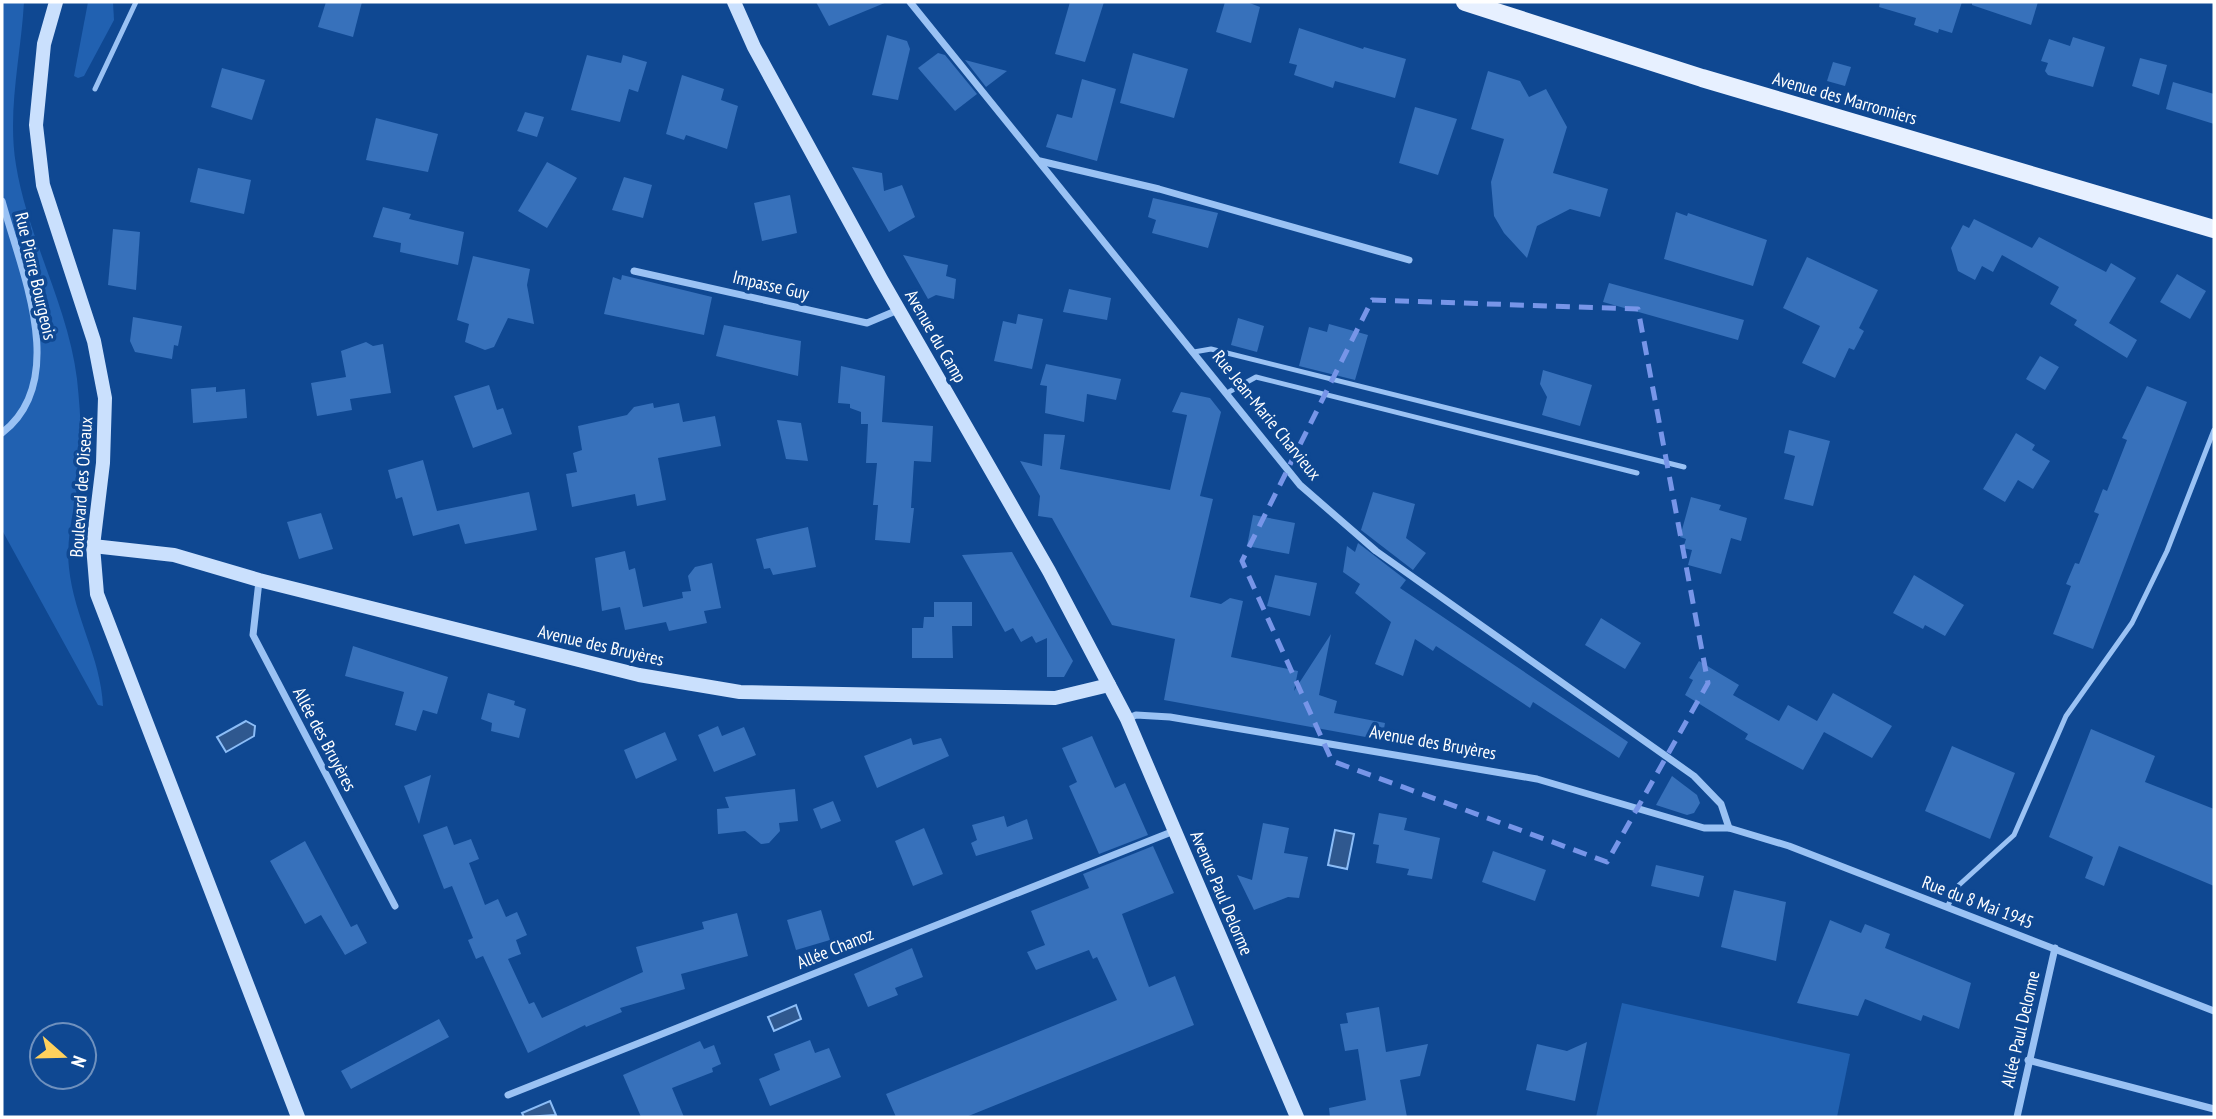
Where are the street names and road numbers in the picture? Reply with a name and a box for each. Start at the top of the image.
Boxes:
street label: Avenue des Marronniers [1770,66,1920,130]
street label: Rue Pierre Bourgeois [10,210,62,342]
street label: Impasse Guy [731,265,812,305]
street label: Avenue du Camp [900,285,972,387]
street label: Rue Jean-Marie Charvieux [1208,345,1327,485]
street label: Boulevard des Oiseaux [65,415,97,558]
street label: Avenue des Bruyères [536,619,666,671]
street label: Allée des Bruyères [288,683,362,795]
street label: Avenue des Bruyères [1368,720,1498,764]
street label: Avenue Paul Delorme [1185,827,1259,959]
street label: Rue du 8 Mai 1945 [1919,870,2037,934]
street label: Allée Chanoz [793,922,877,974]
street label: Allée Paul Delorme [1995,968,2045,1090]

